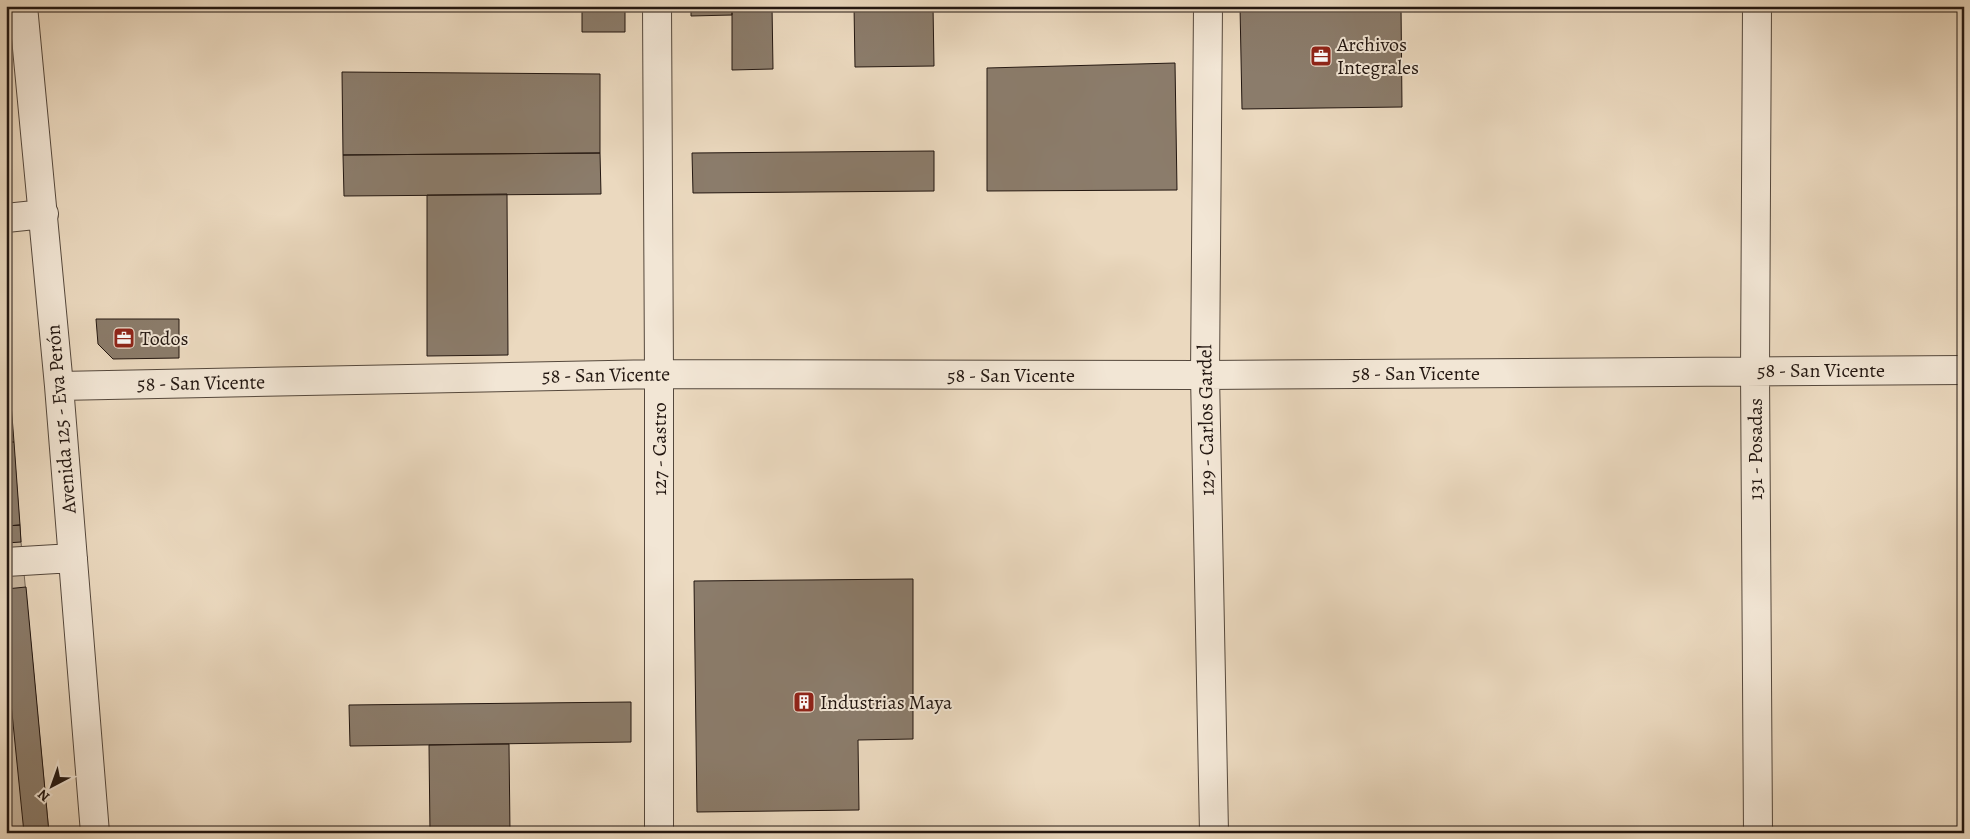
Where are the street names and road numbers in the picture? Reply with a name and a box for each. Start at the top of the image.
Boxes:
street label: Avenida 125 - Eva Perón [39,323,83,516]
street label: 129 - Carlos Gardel [1191,344,1221,496]
street label: 58 - San Vicente [1757,357,1885,384]
street label: 58 - San Vicente [542,360,670,390]
street label: 58 - San Vicente [1352,360,1480,387]
street label: 58 - San Vicente [947,362,1075,389]
street label: 58 - San Vicente [137,368,265,398]
street label: 131 - Posadas [1742,398,1769,500]
street label: 127 - Castro [646,402,673,496]

